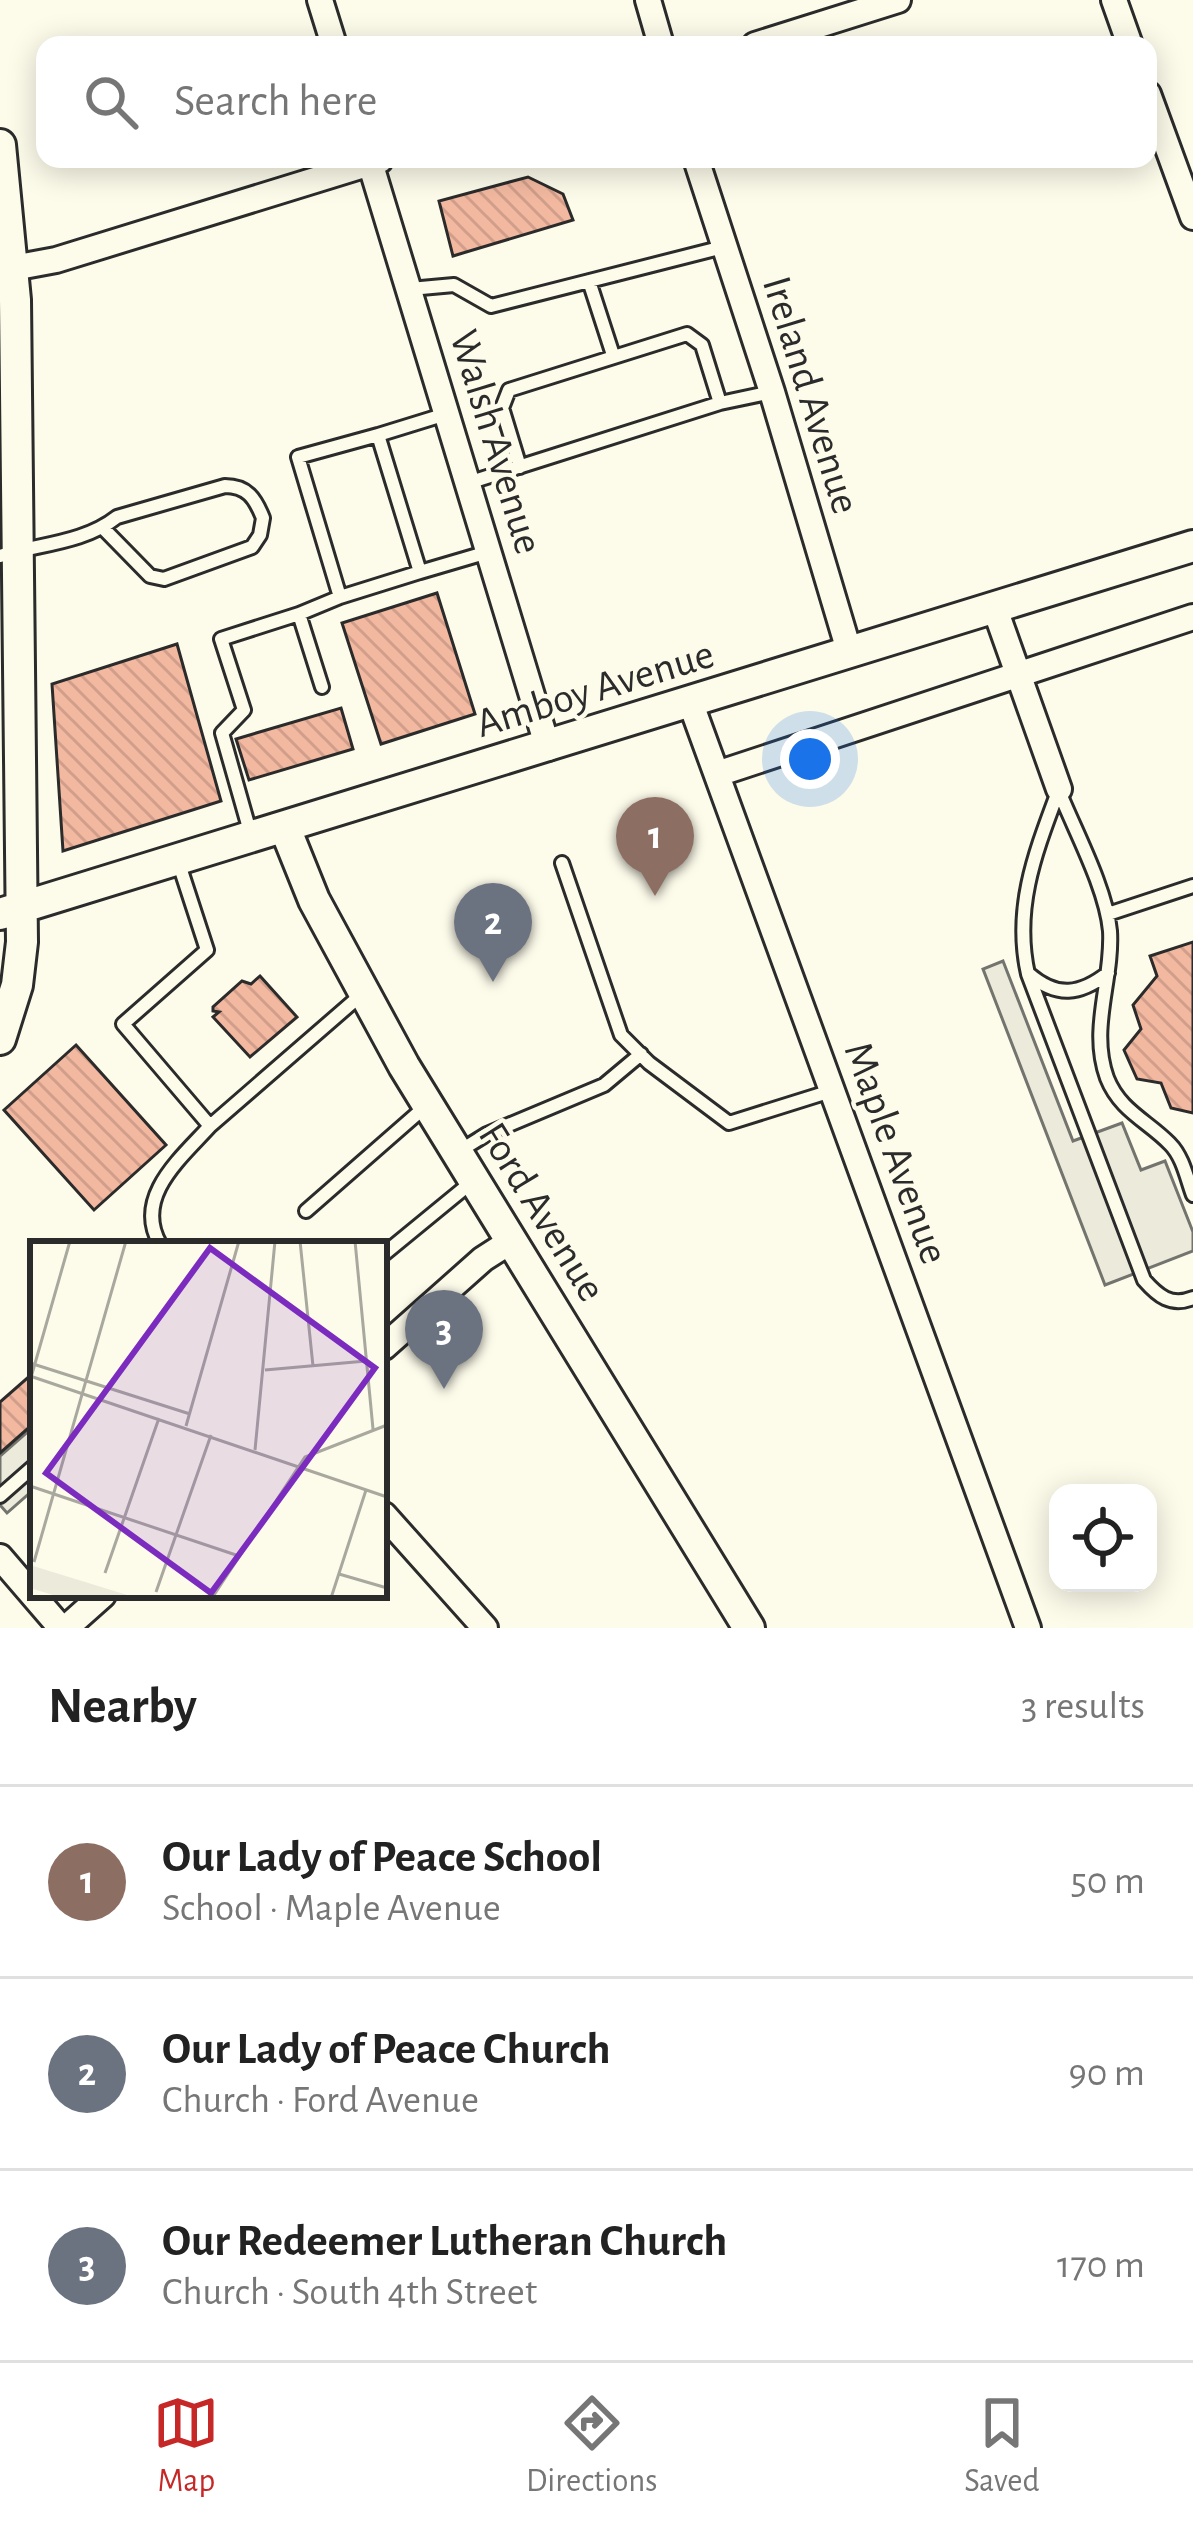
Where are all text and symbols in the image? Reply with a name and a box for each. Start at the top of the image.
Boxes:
search box [36,36,1157,168]
icon: search [78,69,144,135]
text: Search here [174,79,377,124]
street label: Ireland Avenue [755,271,867,519]
street label: Walsh Avenue [442,325,550,559]
street label: Amboy Avenue [471,633,719,745]
your location [780,729,840,789]
pin: 1 [616,797,694,896]
pin: 2 [454,883,532,982]
street label: Maple Avenue [836,1037,956,1269]
street label: Ford Avenue [471,1115,613,1309]
inset map [30,1241,387,1598]
pin: 3 [405,1290,483,1389]
map controls [1049,1484,1157,1592]
button: locate [1049,1484,1157,1592]
text: Nearby [48,1681,197,1732]
text: 3 results [1021,1687,1145,1726]
text: Our Lady of Peace School [162,1835,602,1880]
text: 1 [80,1862,94,1901]
text: 50 m [1070,1862,1145,1901]
text: School · Maple Avenue [162,1889,501,1928]
text: Our Lady of Peace Church [162,2027,610,2072]
text: 2 [78,2054,96,2093]
text: 90 m [1068,2054,1145,2093]
text: Church · Ford Avenue [162,2081,479,2120]
text: Our Redeemer Lutheran Church [162,2219,727,2264]
text: 3 [79,2246,95,2285]
text: 170 m [1057,2246,1145,2285]
text: Church · South 4th Street [162,2273,537,2312]
tab: Map [153,2390,219,2502]
tab: Directions [526,2390,657,2502]
tab: Saved [964,2390,1040,2502]

